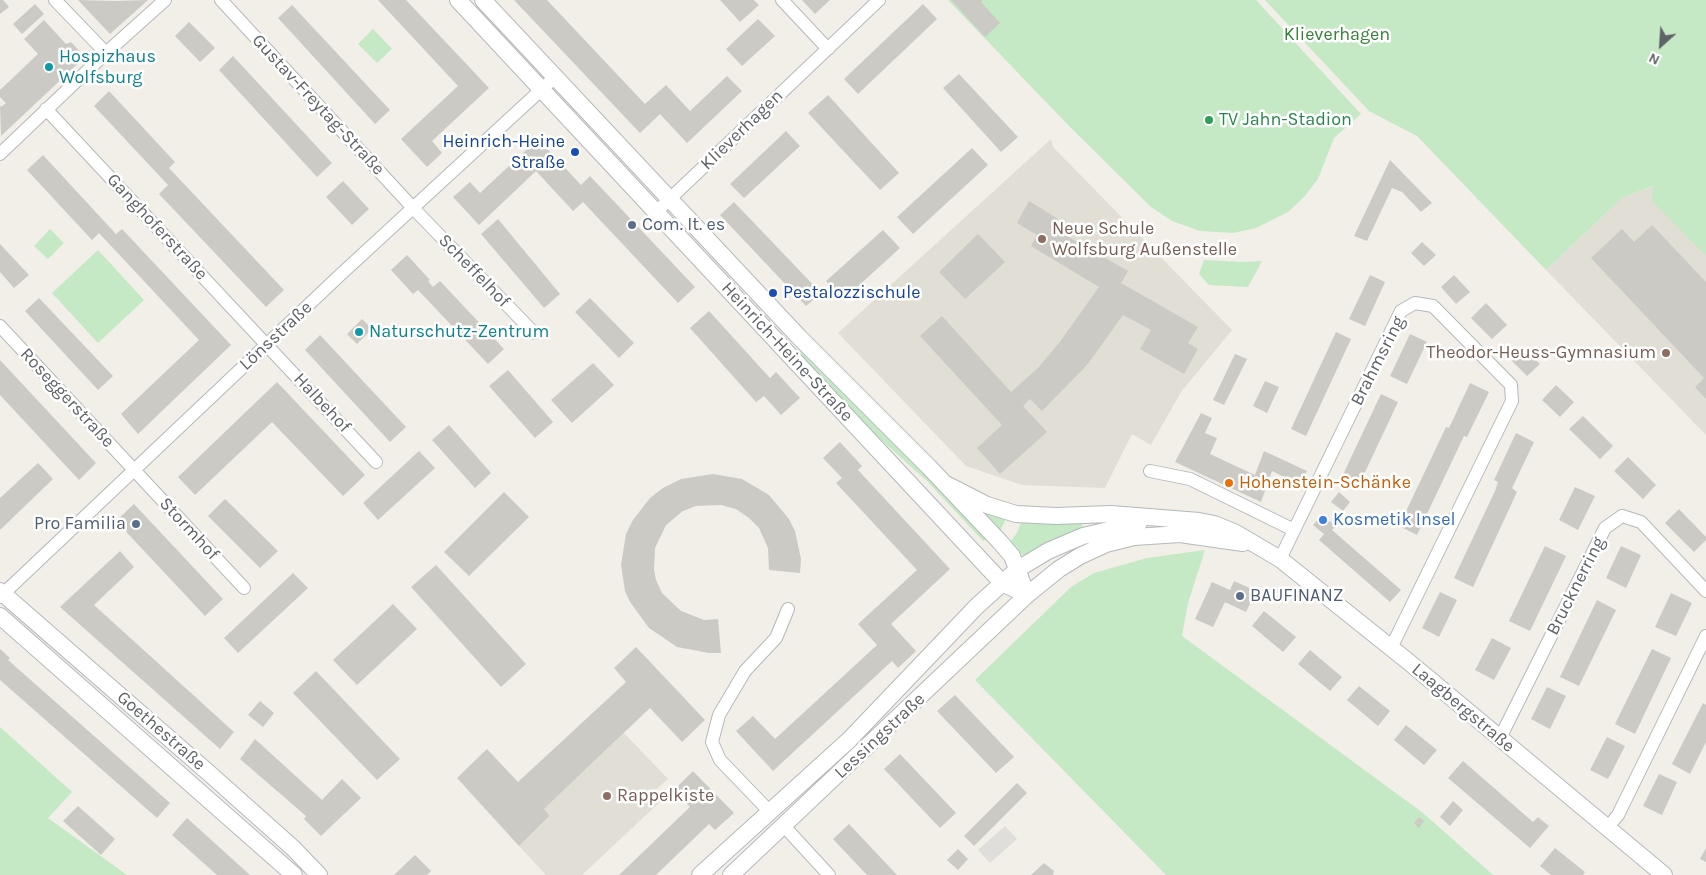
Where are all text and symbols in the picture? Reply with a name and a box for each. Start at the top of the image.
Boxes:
north arrow [1636,20,1686,70]
park label: Klieverhagen [1284,24,1390,46]
street label: Gustav-Freytag-Straße [247,30,389,180]
place label: Hospizhaus Wolfsburg [59,46,156,88]
text: N [1646,49,1662,69]
marker: Hospizhaus Wolfsburg [43,61,55,73]
street label: Klieverhagen [696,85,788,175]
place label: TV Jahn-Stadion [1219,109,1352,131]
marker: TV Jahn-Stadion [1203,114,1215,126]
place label: Heinrich-Heine Straße [442,131,565,173]
marker: Heinrich-Heine Straße [569,146,581,158]
street label: Ganghoferstraße [102,169,212,285]
place label: Com. It. es [642,214,725,236]
place label: Neue Schule Wolfsburg Außenstelle [1052,218,1237,260]
marker: Com. It. es [626,219,638,231]
street label: Scheffelhof [434,230,514,312]
marker: Neue Schule Wolfsburg Außenstelle [1036,233,1048,245]
street label: Heinrich-Heine-Straße [717,278,857,426]
place label: Pestalozzischule [783,282,920,304]
marker: Pestalozzischule [767,287,779,299]
street label: Lönsstraße [235,297,317,375]
street label: Brahmsring [1346,313,1410,409]
place label: Naturschutz-Zentrum [369,321,549,343]
marker: Naturschutz-Zentrum [353,326,365,338]
place label: Theodor-Heuss-Gymnasium [1426,342,1656,364]
street label: Roseggerstraße [15,344,119,452]
marker: Theodor-Heuss-Gymnasium [1660,347,1672,359]
street label: Halbehof [289,369,355,437]
place label: Hohenstein-Schänke [1239,472,1411,494]
marker: Hohenstein-Schänke [1223,477,1235,489]
street label: Stormhof [155,493,223,565]
place label: Kosmetik Insel [1333,509,1456,531]
place label: Pro Familia [34,513,126,535]
marker: Kosmetik Insel [1317,514,1329,526]
marker: Pro Familia [130,518,142,530]
street label: Brucknerring [1542,533,1610,639]
place label: BAUFINANZ [1250,585,1343,607]
marker: BAUFINANZ [1234,590,1246,602]
street label: Laagbergstraße [1407,659,1519,757]
street label: Goethestraße [112,687,210,775]
street label: Lessingstraße [830,689,930,783]
place label: Rappelkiste [617,785,714,807]
marker: Rappelkiste [601,790,613,802]

